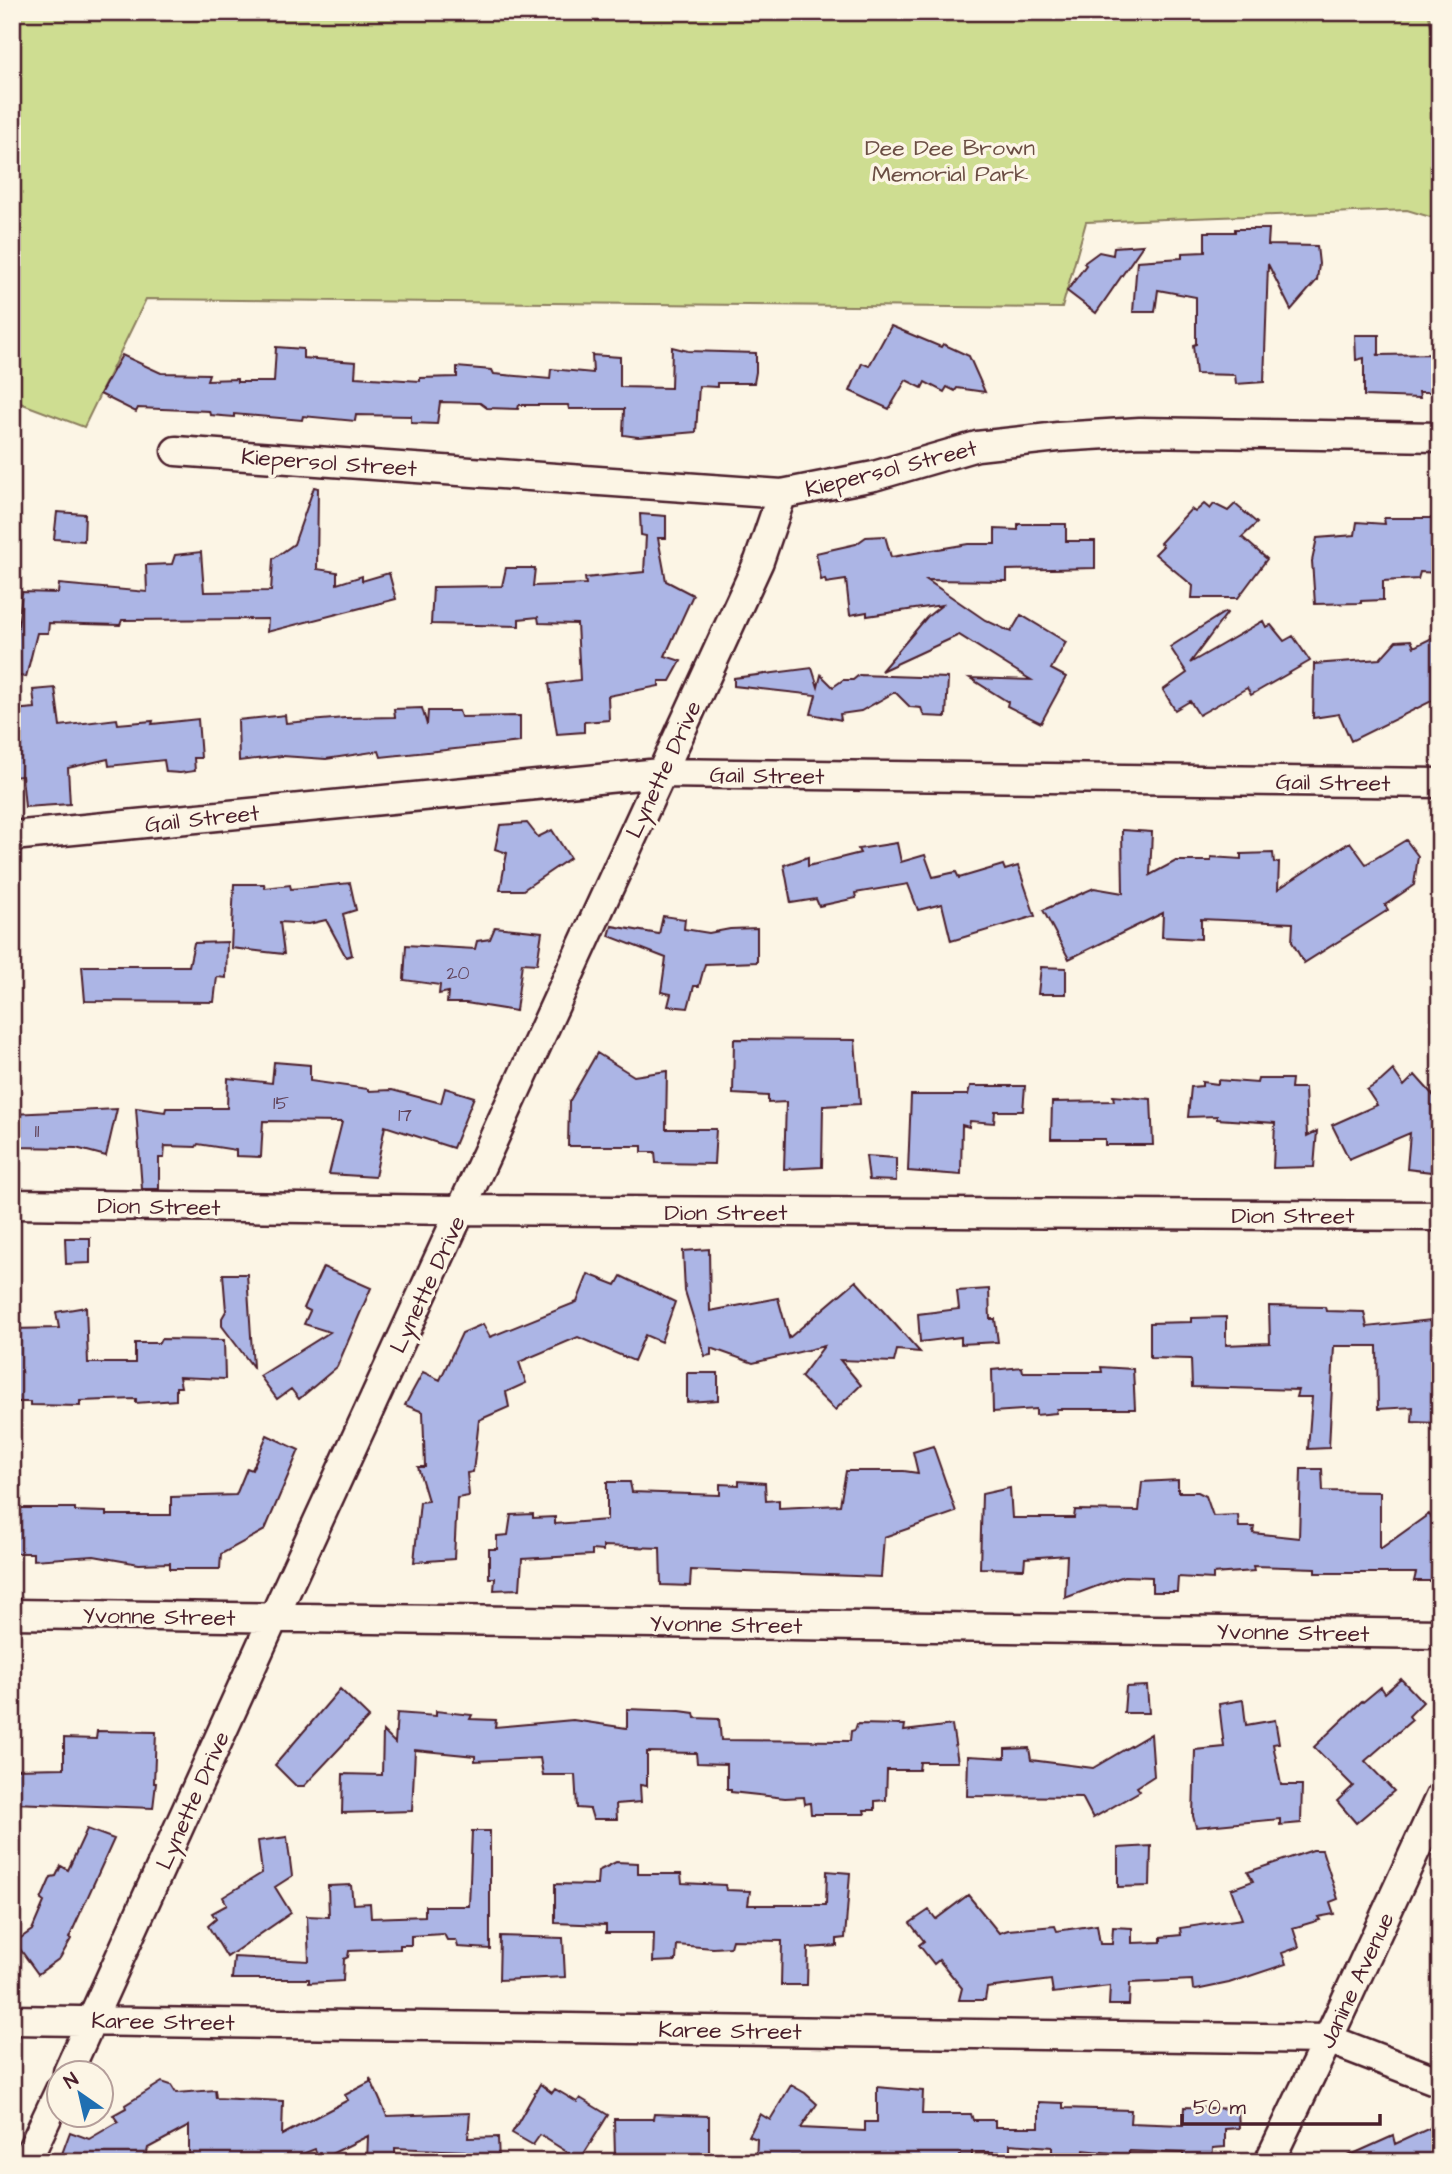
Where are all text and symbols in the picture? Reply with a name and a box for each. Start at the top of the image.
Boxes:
park label: Dee Dee Brown Memorial Park [865,132,1035,190]
street label: Kiepersol Street [802,432,981,506]
street label: Kiepersol Street [240,441,419,485]
street label: Lynette Drive [618,696,711,844]
street label: Gail Street [709,759,825,793]
street label: Gail Street [1275,766,1391,800]
street label: Gail Street [143,797,262,841]
house number: 20 [447,960,469,987]
house number: 15 [273,1090,289,1117]
house number: 17 [398,1102,412,1129]
house number: 11 [35,1118,40,1145]
street label: Dion Street [97,1190,221,1224]
street label: Dion Street [665,1197,788,1229]
street label: Dion Street [1232,1200,1355,1232]
street label: Lynette Drive [382,1211,475,1359]
street label: Yvonne Street [82,1600,236,1634]
street label: Yvonne Street [649,1608,803,1642]
street label: Yvonne Street [1216,1616,1370,1650]
street label: Lynette Drive [148,1726,239,1875]
street label: Janine Avenue [1311,1907,1402,2054]
street label: Karee Street [91,2005,236,2039]
street label: Karee Street [658,2014,803,2048]
north arrow [46,2058,116,2128]
text: N [59,2067,84,2096]
scale bar [1182,2083,1380,2127]
text: 50 m [1193,2093,1247,2122]

